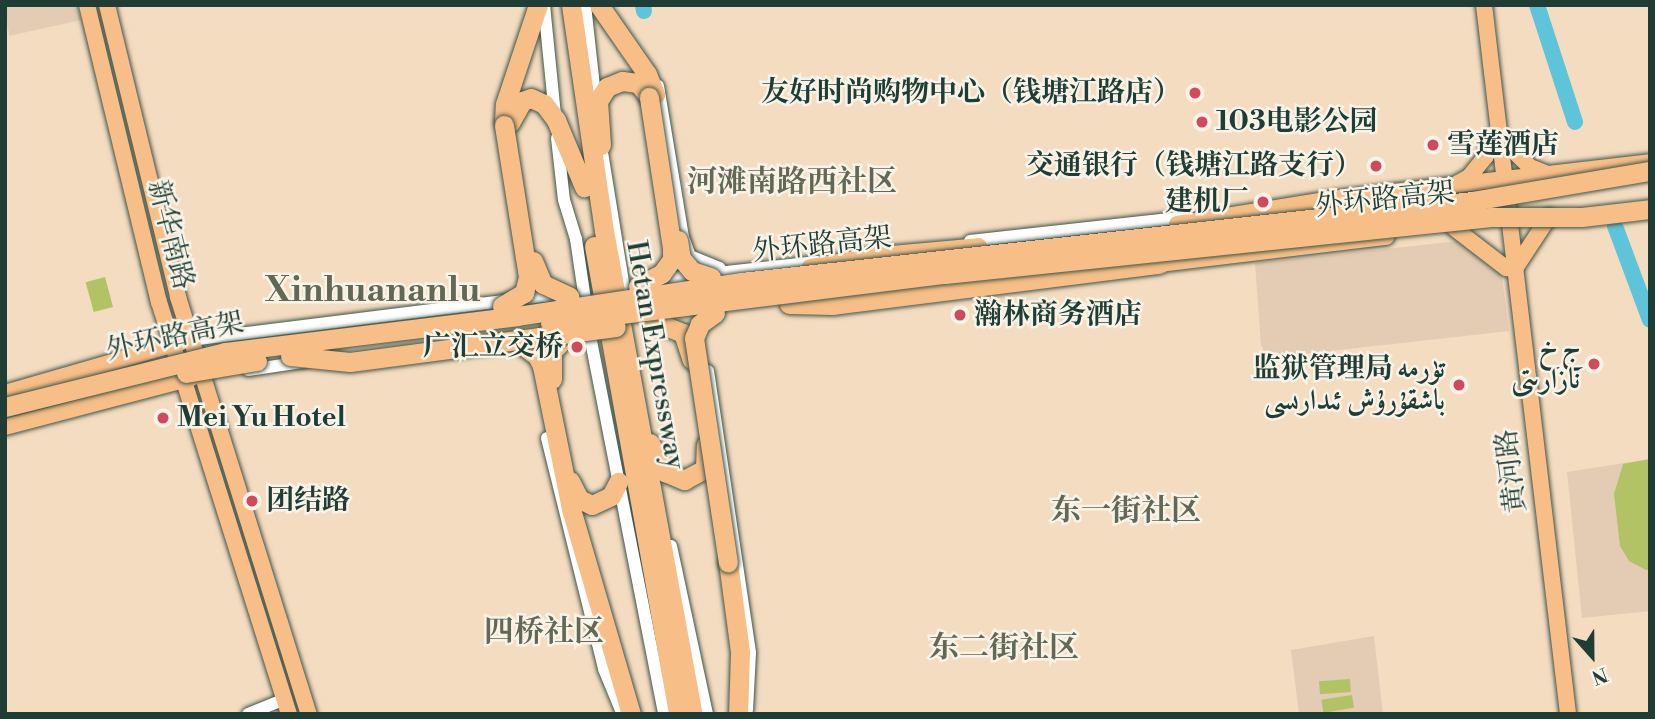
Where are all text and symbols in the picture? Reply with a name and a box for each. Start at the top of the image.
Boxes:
place label: 友好时尚购物中心（钱塘江路店） [761,76,1181,110]
marker: 友好时尚购物中心（钱塘江路店） [1187,85,1203,101]
place label: 103电影公园 [1216,105,1378,139]
marker: 103电影公园 [1194,114,1210,130]
place label: 雪莲酒店 [1447,128,1559,162]
marker: 雪莲酒店 [1425,137,1441,153]
place label: 交通银行（钱塘江路支行） [1026,149,1362,183]
marker: 交通银行（钱塘江路支行） [1368,158,1384,174]
district label: 河滩南路西社区 [687,164,897,200]
street label: 外环路高架 [1314,176,1456,224]
street label: 新华南路 [140,177,200,293]
place label: 建机厂 [1165,185,1249,219]
marker: 建机厂 [1255,194,1271,210]
street label: 外环路高架 [751,221,893,269]
street label: Hetan Expressway [618,238,692,472]
district label: Xinhuananlu [266,270,480,312]
place label: 瀚林商务酒店 [974,298,1142,332]
street label: 外环路高架 [103,306,247,368]
marker: 瀚林商务酒店 [952,307,968,323]
place label: 广汇立交桥 [423,330,563,364]
place label: ج خ نازارىتى [1511,331,1580,397]
marker: 广汇立交桥 [569,339,585,355]
place label: 监狱管理局 تۈرمە باشقۇرۇش ئىدارىسى [1253,352,1445,418]
marker: ج خ نازارىتى [1586,356,1602,372]
marker: 监狱管理局 تۈرمە باشقۇرۇش ئىدارىسى [1451,377,1467,393]
place label: Mei Yu Hotel [177,401,346,435]
marker: Mei Yu Hotel [155,410,171,426]
street label: 黄河路 [1490,427,1534,515]
place label: 团结路 [266,484,350,518]
marker: 团结路 [244,493,260,509]
district label: 东一街社区 [1051,493,1201,529]
district label: 四桥社区 [484,614,604,650]
north arrow [1557,621,1627,691]
district label: 东二街社区 [929,630,1079,666]
text: N [1588,662,1611,690]

